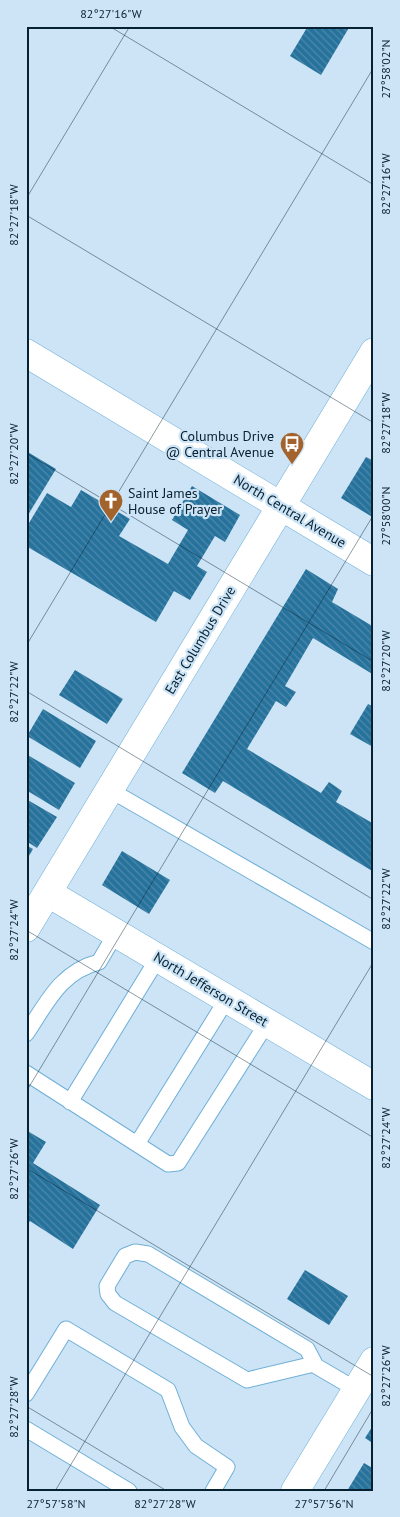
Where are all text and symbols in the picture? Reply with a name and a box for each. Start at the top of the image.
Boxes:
text: 82°27'16"W [80,6,142,21]
text: 27°58'02"N [378,39,393,99]
text: 82°27'16"W [378,153,393,215]
text: 82°27'18"W [6,184,21,246]
text: 82°27'18"W [378,392,393,454]
text: 82°27'20"W [6,423,21,485]
place label: Columbus Drive @ Central Avenue [166,427,274,461]
bus stop icon: Columbus Drive @ Central Avenue [279,431,305,465]
street label: North Central Avenue [230,470,350,552]
place label: Saint James House of Prayer [128,484,222,518]
text: 27°58'00"N [378,486,393,546]
church icon: Saint James House of Prayer [98,488,124,522]
street label: East Columbus Drive [161,583,239,697]
text: 82°27'20"W [378,630,393,692]
text: 82°27'22"W [6,661,21,723]
text: 82°27'22"W [378,868,393,930]
text: 82°27'24"W [6,899,21,961]
street label: North Jefferson Street [150,948,272,1030]
text: 82°27'24"W [378,1107,393,1169]
text: 82°27'26"W [6,1138,21,1200]
text: 82°27'26"W [378,1345,393,1407]
text: 82°27'28"W [6,1376,21,1438]
text: 27°57'58"N [26,1496,86,1511]
text: 82°27'28"W [134,1496,196,1511]
text: 27°57'56"N [294,1496,354,1511]

